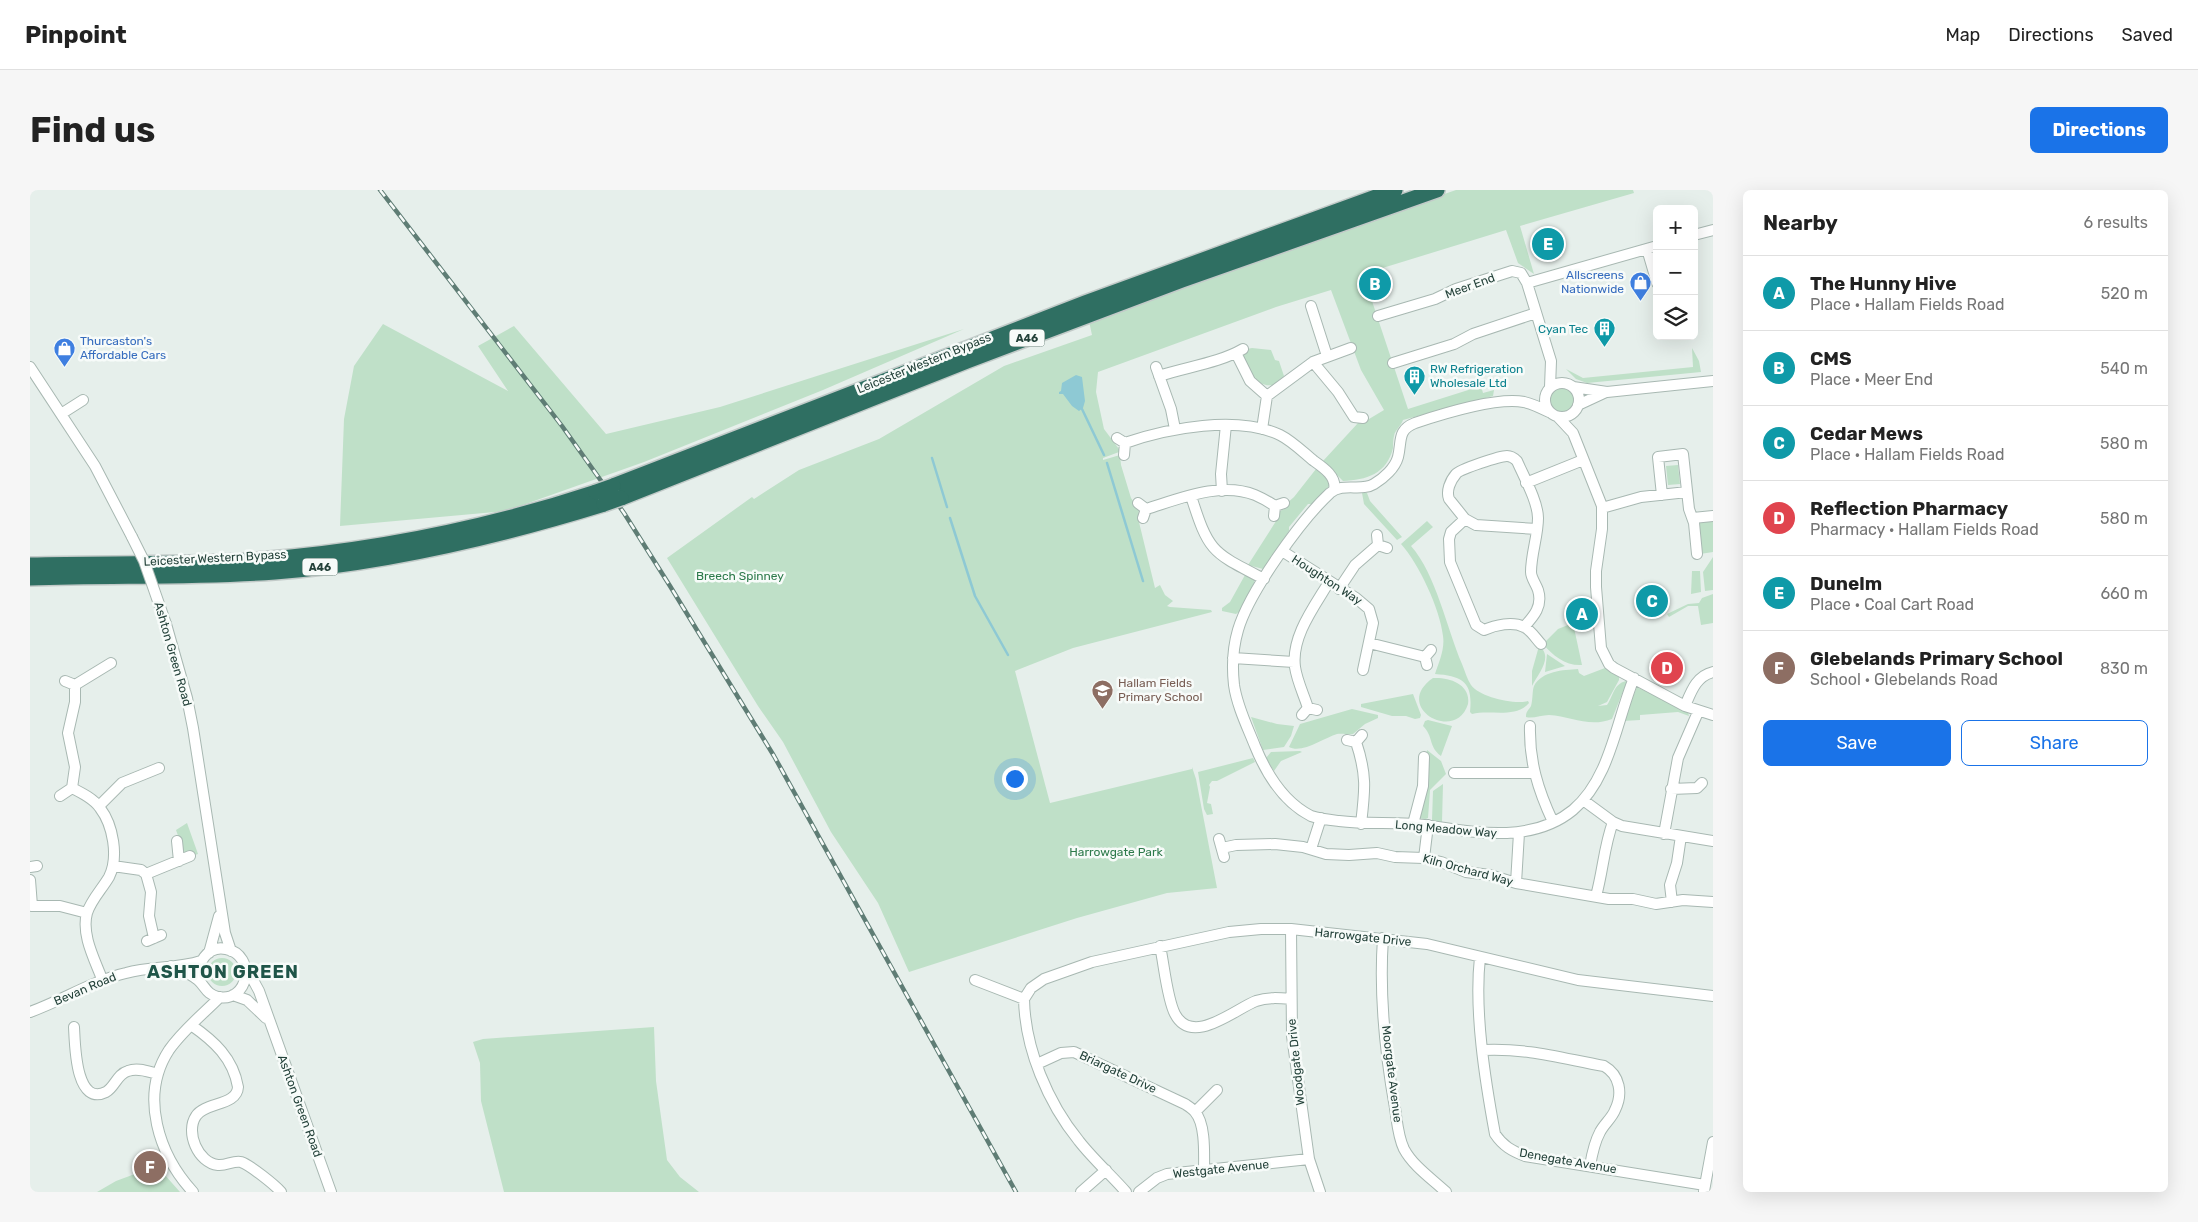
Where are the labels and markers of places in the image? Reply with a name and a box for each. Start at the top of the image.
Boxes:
pin: E [1532,225,1564,263]
pin: B [1359,265,1391,303]
place label: Allscreens Nationwide [1561,268,1624,296]
shop icon: Allscreens Nationwide [1628,270,1652,301]
building icon: Cyan Tec [1592,317,1616,348]
place label: Cyan Tec [1538,322,1588,336]
place label: Thurcaston's Affordable Cars [80,334,166,362]
shop icon: Thurcaston's Affordable Cars [52,336,76,367]
place label: RW Refrigeration Wholesale Ltd [1430,362,1523,390]
building icon: RW Refrigeration Wholesale Ltd [1402,364,1426,395]
pin: C [1636,582,1668,620]
pin: A [1566,595,1598,633]
pin: D [1651,649,1683,687]
place label: Hallam Fields Primary School [1118,676,1202,704]
school or university icon: Hallam Fields Primary School [1090,678,1114,709]
pin: F [134,1148,166,1186]

